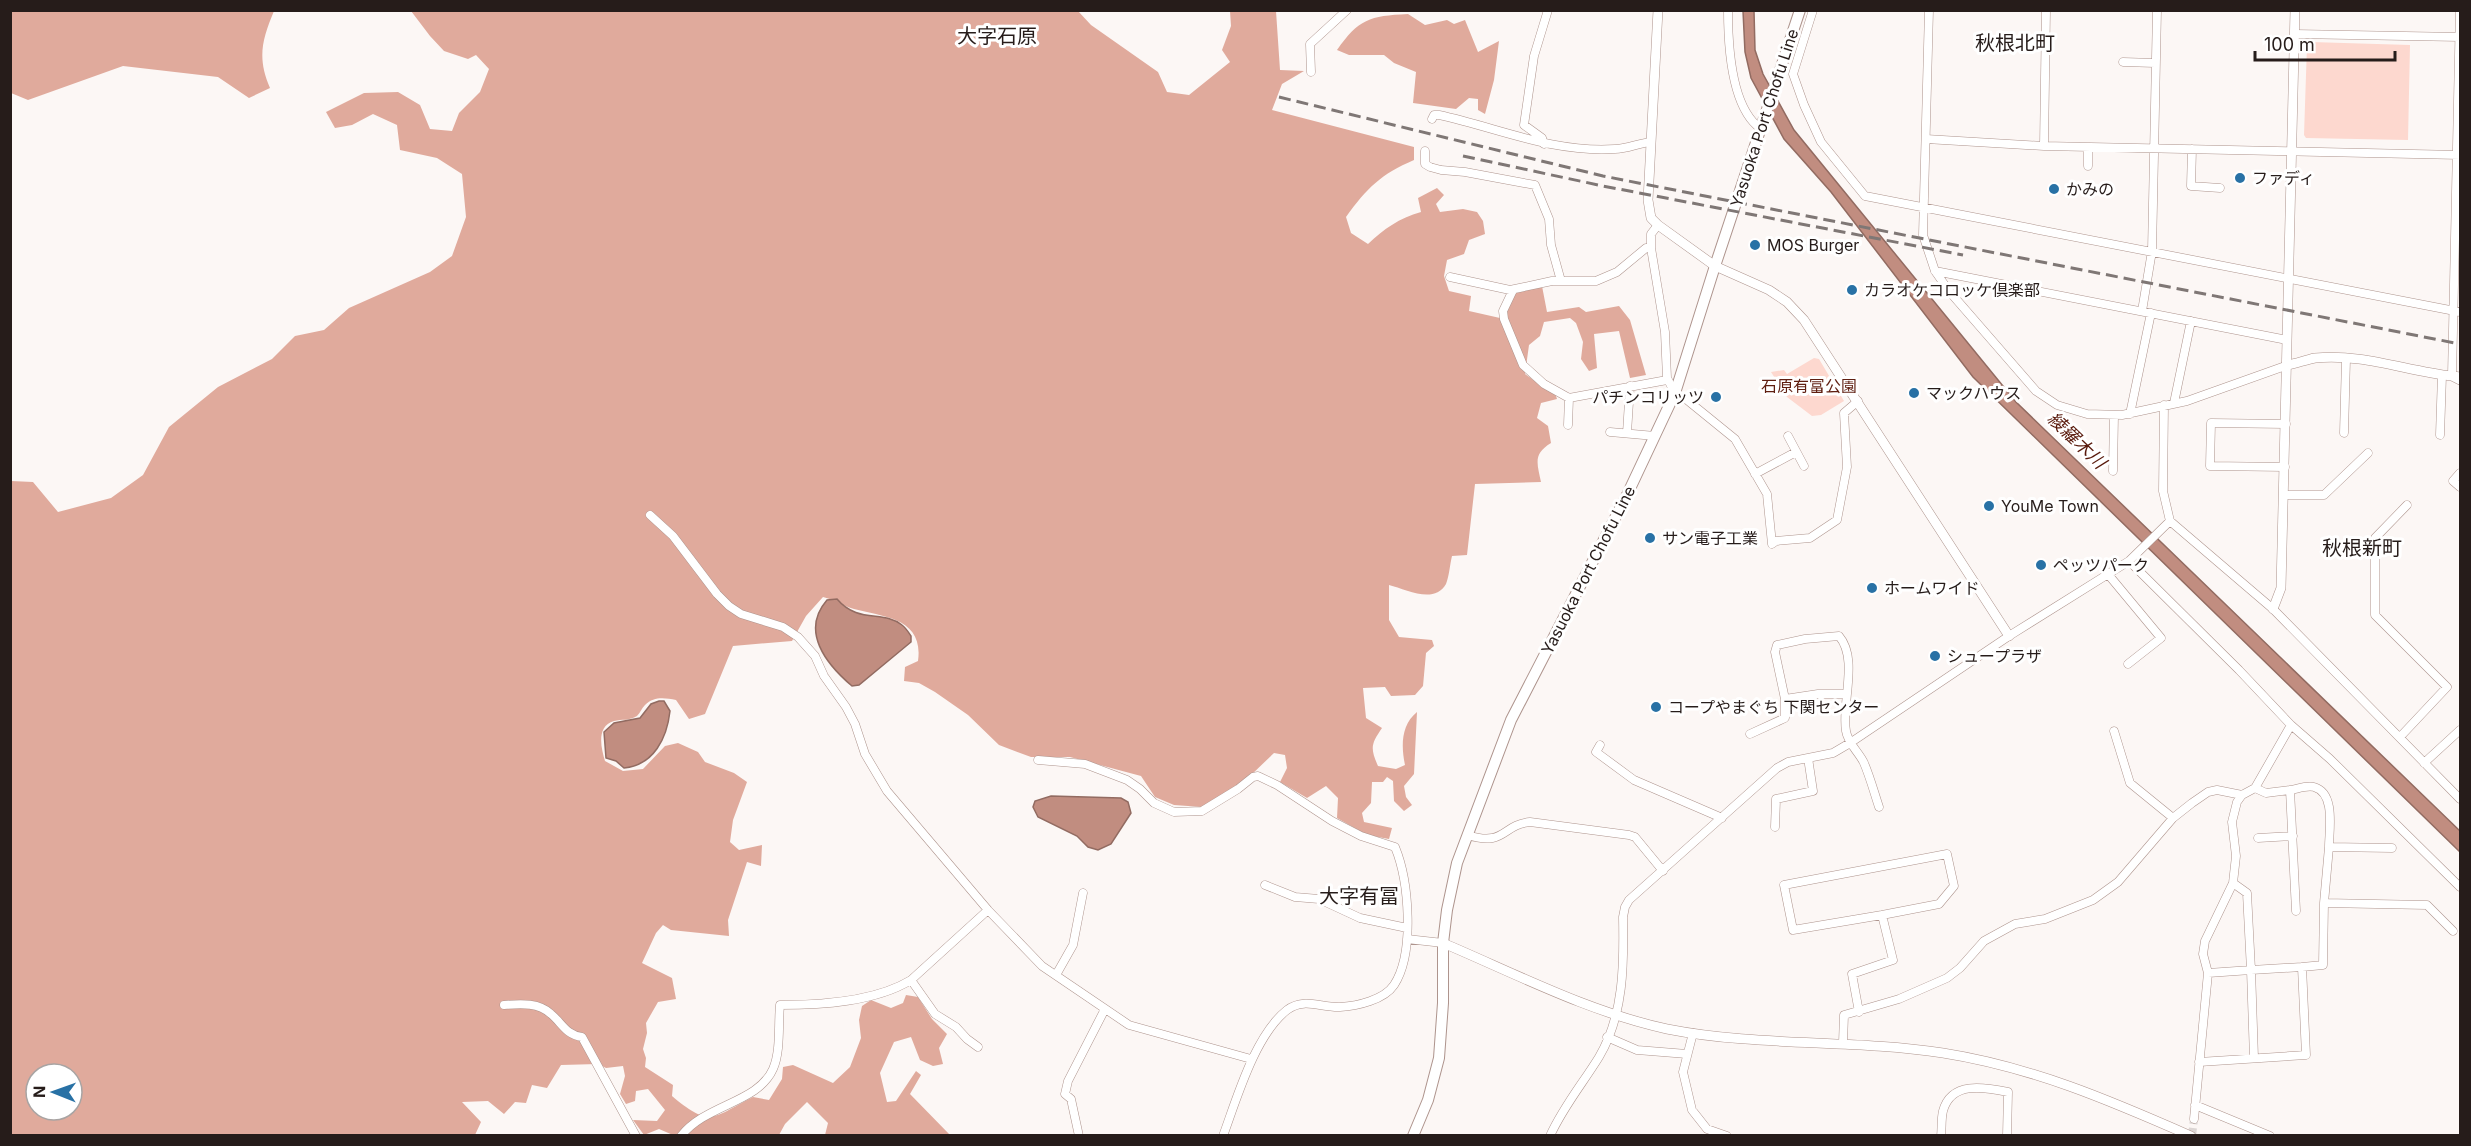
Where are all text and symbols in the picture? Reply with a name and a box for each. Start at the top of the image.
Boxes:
district label: 大字石原 [957,24,1037,48]
scale bar [2255,24,2394,62]
street label: Yasuoka Port Chofu Line [1726,26,1802,210]
district label: 秋根北町 [1975,31,2055,55]
text: 100 m [2264,34,2315,55]
place label: ファディ [2252,168,2315,188]
marker: ファディ [2233,171,2247,185]
place label: かみの [2066,179,2114,199]
marker: かみの [2047,182,2061,196]
place label: MOS Burger [1767,235,1859,255]
marker: MOS Burger [1748,238,1762,252]
place label: カラオケコロッケ倶楽部 [1864,280,2040,300]
marker: カラオケコロッケ倶楽部 [1845,283,1859,297]
park label: 石原有富公園 [1761,376,1857,396]
place label: マックハウス [1926,383,2021,403]
marker: マックハウス [1907,386,1921,400]
place label: パチンコリッツ [1592,387,1704,407]
marker: パチンコリッツ [1709,390,1723,404]
water label: 綾羅木川 [2044,407,2112,474]
street label: Yasuoka Port Chofu Line [1537,482,1639,658]
place label: YouMe Town [2001,496,2099,516]
marker: YouMe Town [1982,499,1996,513]
place label: サン電子工業 [1662,528,1758,548]
marker: サン電子工業 [1643,531,1657,545]
district label: 秋根新町 [2322,536,2402,560]
place label: ペッツパーク [2053,555,2149,575]
marker: ペッツパーク [2034,558,2048,572]
place label: ホームワイド [1884,578,1980,598]
marker: ホームワイド [1865,581,1879,595]
place label: シュープラザ [1947,646,2042,666]
marker: シュープラザ [1928,649,1942,663]
place label: コープやまぐち 下関センター [1668,697,1880,717]
marker: コープやまぐち 下関センター [1649,700,1663,714]
district label: 大字有冨 [1319,884,1399,908]
north arrow [24,1062,84,1122]
text: N [29,1085,49,1098]

